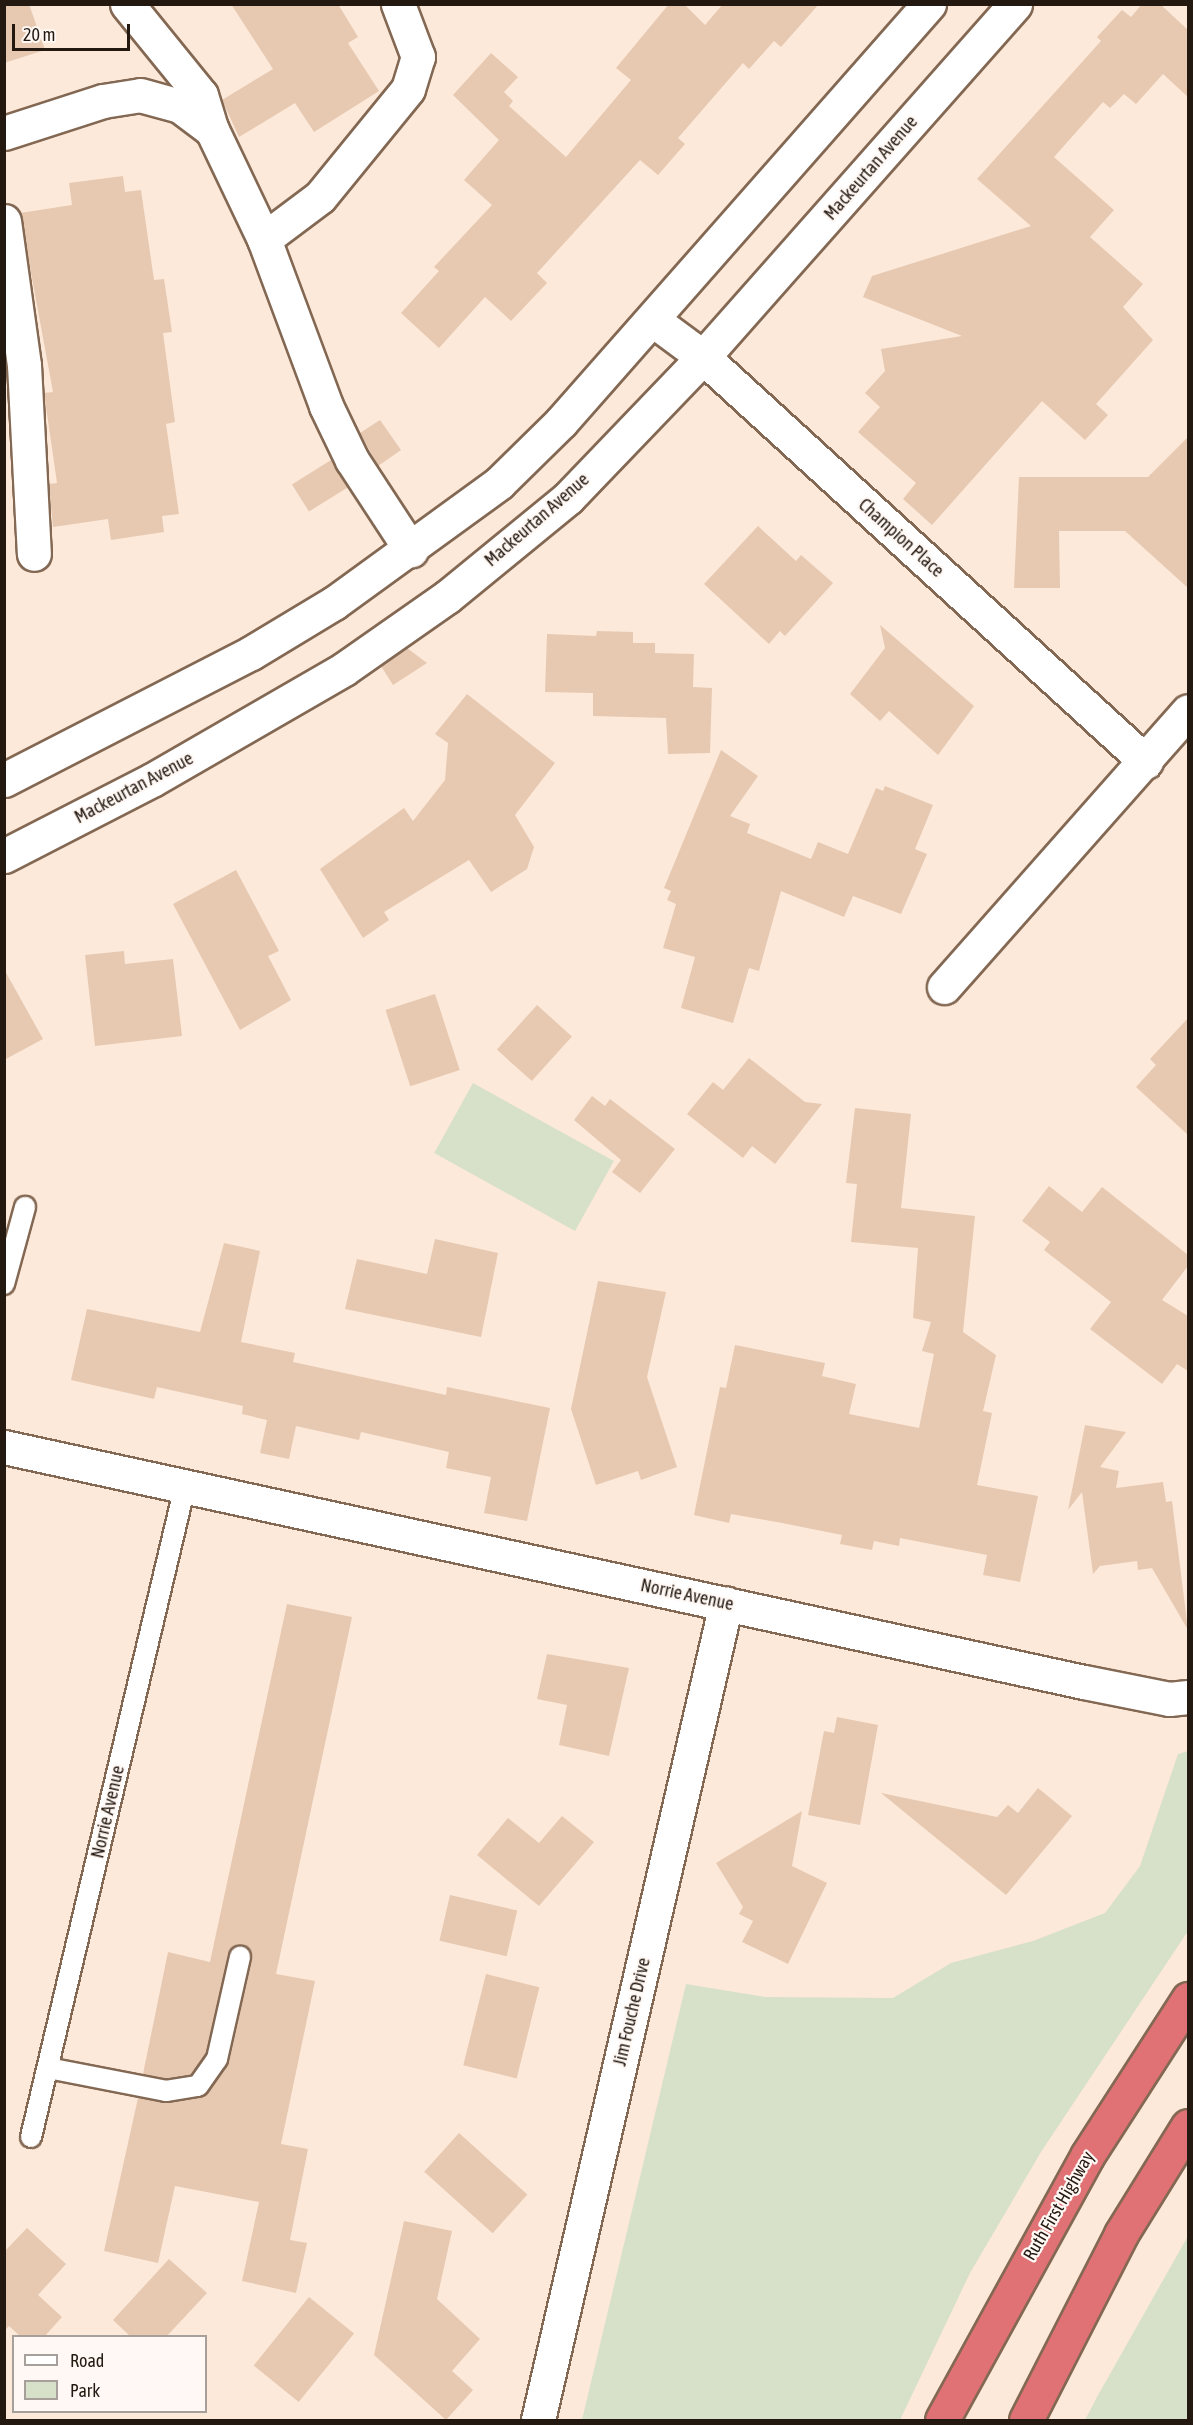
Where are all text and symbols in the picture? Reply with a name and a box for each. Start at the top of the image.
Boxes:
scale bar [15,12,134,50]
text: 20 m [23,24,55,45]
street label: Mackeurtan Avenue [820,111,922,225]
street label: Mackeurtan Avenue [480,469,594,571]
street label: Champion Place [854,494,948,582]
street label: Mackeurtan Avenue [71,748,197,828]
street label: Norrie Avenue [639,1575,735,1615]
street label: Norrie Avenue [87,1764,129,1860]
street label: Jim Fouche Drive [609,1956,655,2068]
street label: Ruth First Highway [1019,2148,1099,2264]
legend [12,2335,207,2413]
text: Road [70,2350,104,2371]
text: Park [70,2380,100,2401]

